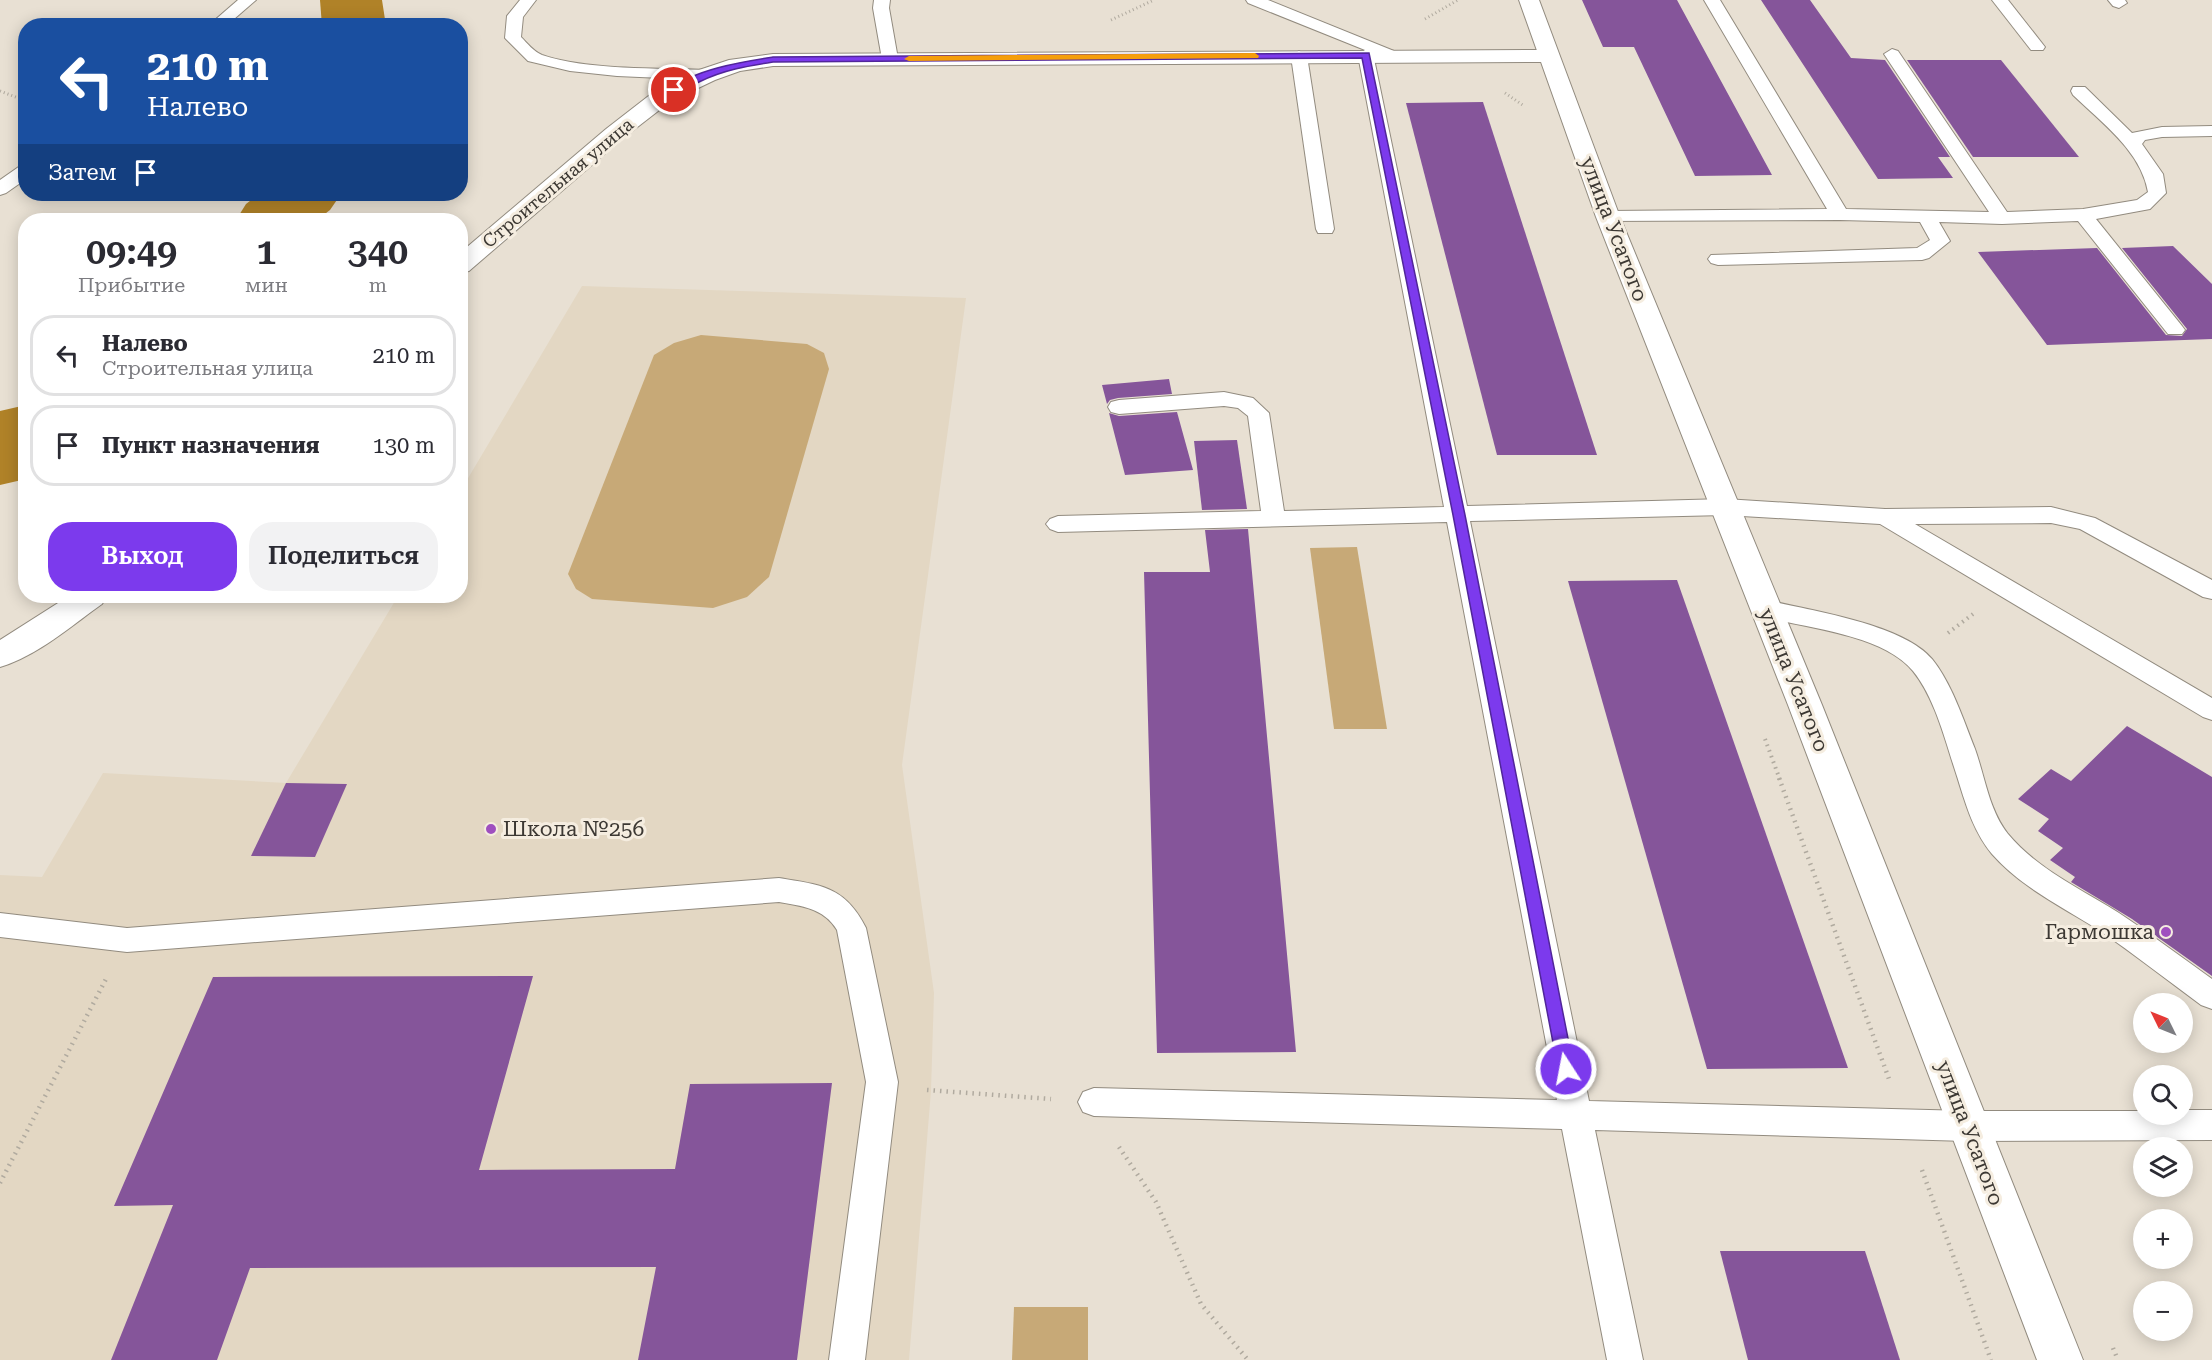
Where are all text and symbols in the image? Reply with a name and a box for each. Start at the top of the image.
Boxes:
text: 210 m [147,41,269,90]
icon: left [48,42,126,120]
pin [648,64,699,115]
icon: arrive [657,73,690,106]
text: Налево [147,91,248,123]
street label: Строительная улица [478,113,637,252]
street label: улица Усатого [1575,153,1653,305]
icon: arrive [129,156,162,189]
text: Затем [48,160,117,185]
text: 09:49 [86,231,177,273]
text: 1 [256,231,276,273]
text: 340 [348,231,408,273]
text: Прибытие [78,273,185,297]
text: мин [245,273,288,297]
text: m [369,273,387,297]
text: Налево [102,331,188,356]
icon: left [51,339,84,372]
text: 210 m [372,343,435,368]
text: Строительная улица [102,356,313,380]
icon: arrive [51,429,84,462]
text: Пункт назначения [102,433,320,458]
text: 130 m [372,433,435,458]
button: Выход [48,522,237,591]
button: Поделиться [249,522,438,591]
street label: улица Усатого [1754,605,1834,755]
place label: Школа №256 [503,817,644,841]
marker: Школа №256 [484,822,498,836]
place label: Гармошка [2045,920,2155,944]
marker: Гармошка [2159,925,2173,939]
north arrow [2133,993,2193,1053]
map controls [2133,993,2193,1341]
position arrow [1534,1037,1598,1101]
street label: улица Усатого [1931,1057,2009,1209]
button: search [2133,1065,2193,1125]
button: layers [2133,1137,2193,1197]
button: + [2133,1209,2193,1269]
button: − [2133,1281,2193,1341]

